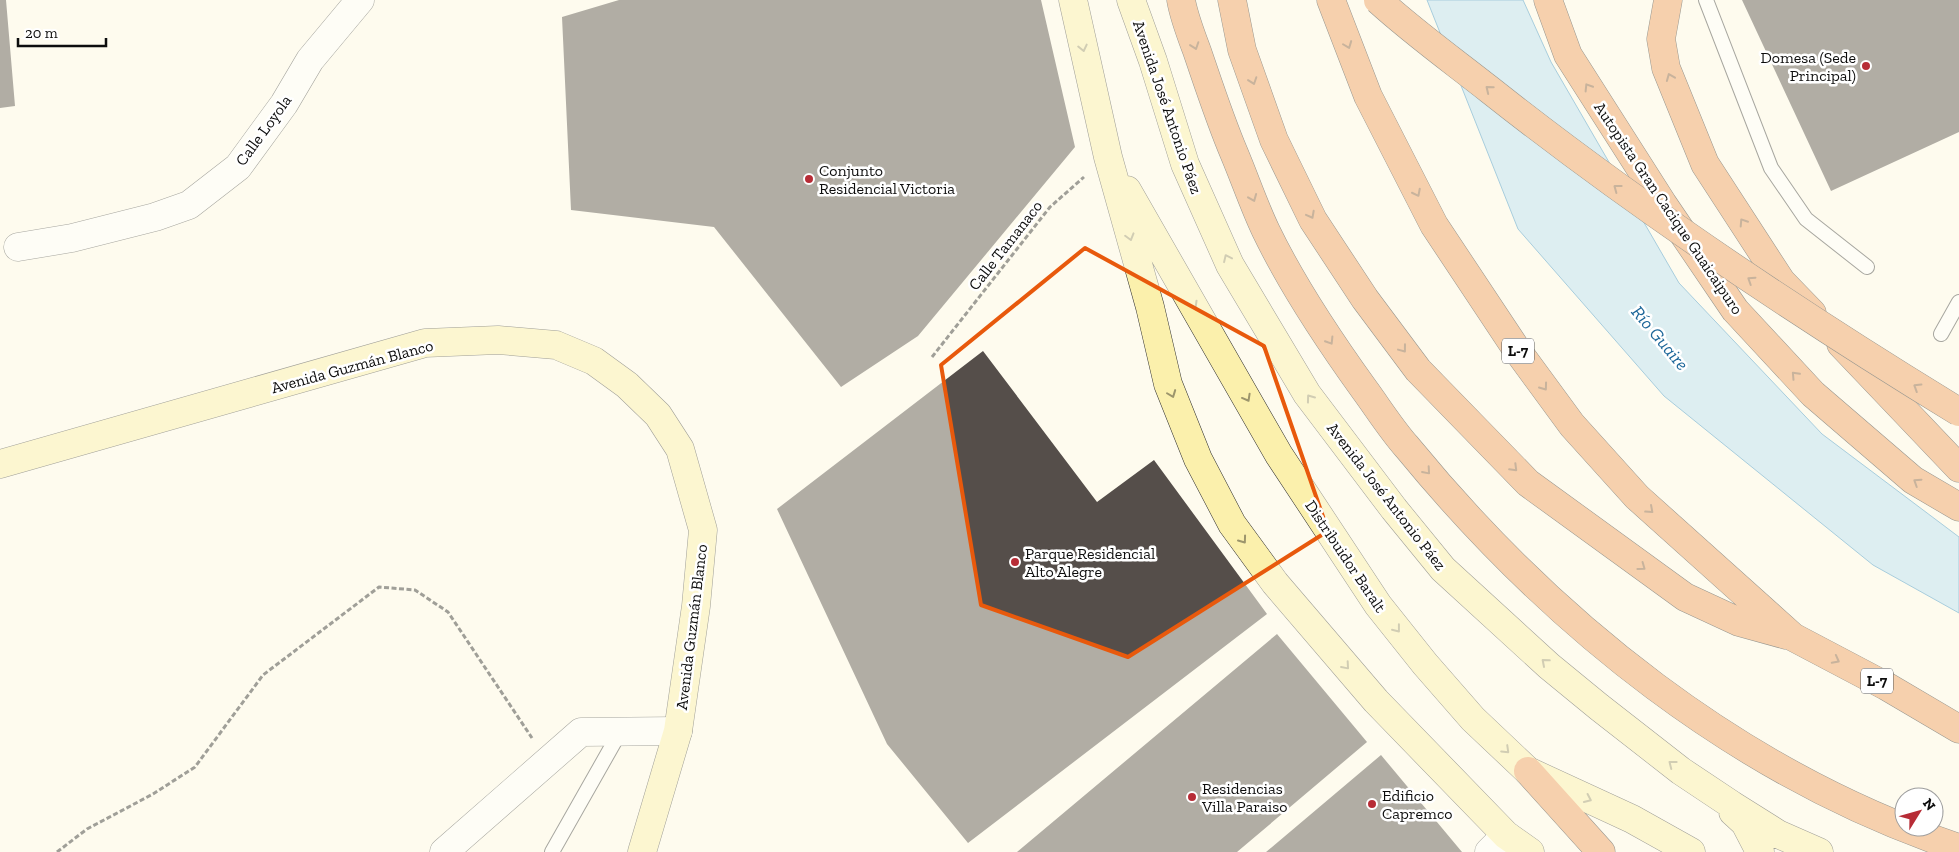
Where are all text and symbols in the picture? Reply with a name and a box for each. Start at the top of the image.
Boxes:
scale bar [18,15,105,47]
street label: Avenida José Antonio Páez [1129,18,1206,196]
text: 20 m [25,24,58,42]
one-way arrow [1343,41,1353,49]
one-way arrow [1190,42,1200,50]
one-way arrow [1077,43,1088,52]
place label: Domesa (Sede Principal) [1760,48,1856,85]
marker: Domesa (Sede Principal) [1860,60,1872,72]
one-way arrow [1666,73,1676,82]
one-way arrow [1247,76,1257,85]
one-way arrow [1585,84,1595,93]
one-way arrow [1485,85,1494,94]
street label: Calle Loyola [231,91,296,169]
street label: Autopista Gran Cacique Guaicaipuro [1590,98,1747,318]
place label: Conjunto Residencial Victoria [819,161,955,198]
marker: Conjunto Residencial Victoria [803,173,815,185]
one-way arrow [1613,185,1623,194]
one-way arrow [1411,187,1421,196]
one-way arrow [1246,193,1257,202]
street label: Calle Tamanaco [964,197,1046,294]
one-way arrow [1305,210,1315,219]
one-way arrow [1739,218,1749,227]
one-way arrow [1125,233,1135,241]
one-way arrow [1223,254,1234,263]
one-way arrow [1747,277,1757,286]
one-way arrow [1188,299,1198,308]
water label: Río Guaire [1627,301,1693,375]
one-way arrow [1324,335,1334,344]
street label: Avenida Guzmán Blanco [269,336,435,397]
road number: L-7 [1502,338,1534,364]
one-way arrow [1397,343,1405,352]
one-way arrow [1792,371,1801,380]
one-way arrow [1538,381,1547,391]
one-way arrow [1914,383,1923,393]
one-way arrow [1166,389,1176,398]
one-way arrow [1241,392,1251,401]
one-way arrow [1307,394,1316,404]
street label: Avenida José Antonio Páez [1323,419,1450,574]
one-way arrow [1508,462,1517,471]
one-way arrow [1421,466,1430,475]
one-way arrow [1913,479,1923,488]
street label: Distribuidor Baralt [1301,497,1390,616]
one-way arrow [1645,504,1654,513]
one-way arrow [1237,534,1246,544]
street label: Avenida Guzmán Blanco [672,543,711,711]
place label: Parque Residencial Alto Alegre [1025,544,1155,581]
marker: Parque Residencial Alto Alegre [1009,556,1021,568]
one-way arrow [1636,561,1645,569]
one-way arrow [1392,624,1401,633]
one-way arrow [1831,654,1840,664]
one-way arrow [1542,659,1551,668]
one-way arrow [1340,660,1349,669]
road number: L-7 [1861,668,1893,694]
one-way arrow [1500,744,1509,753]
one-way arrow [1669,761,1678,769]
place label: Residencias Villa Paraiso [1201,779,1287,816]
place label: Edificio Capremco [1382,786,1453,823]
north arrow [1894,787,1944,837]
marker: Residencias Villa Paraiso [1186,791,1198,803]
one-way arrow [1583,793,1592,803]
text: N [1919,795,1939,814]
marker: Edificio Capremco [1366,798,1378,810]

